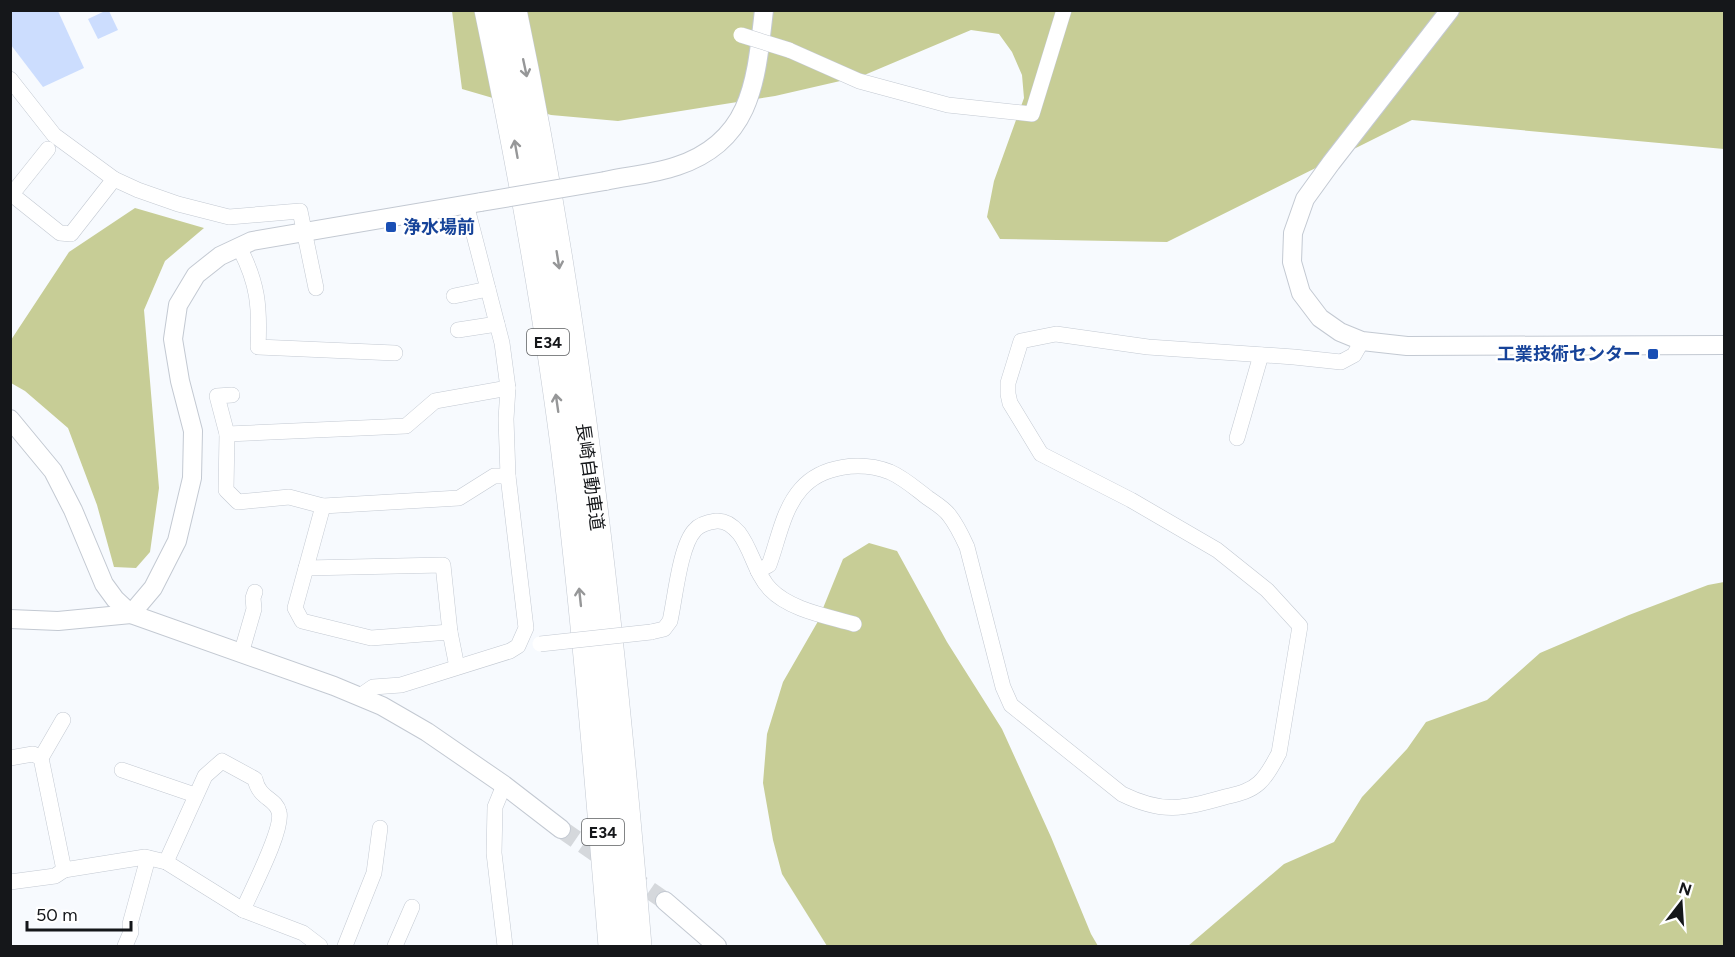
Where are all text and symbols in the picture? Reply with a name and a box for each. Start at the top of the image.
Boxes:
one-way arrow [520,57,531,77]
one-way arrow [510,139,521,159]
place label: 浄水場前 [403,216,475,238]
marker: 浄水場前 [384,220,398,234]
one-way arrow [552,250,563,269]
road number: E34 [527,329,569,355]
place label: 工業技術センター [1497,343,1641,365]
marker: 工業技術センター [1646,347,1660,361]
one-way arrow [551,394,562,414]
street label: 長崎自動車道 [572,422,608,532]
one-way arrow [574,587,585,607]
road number: E34 [582,819,624,845]
north arrow [1651,873,1711,933]
text: N [1677,878,1694,900]
scale bar [27,894,130,932]
text: 50 m [36,904,78,926]

